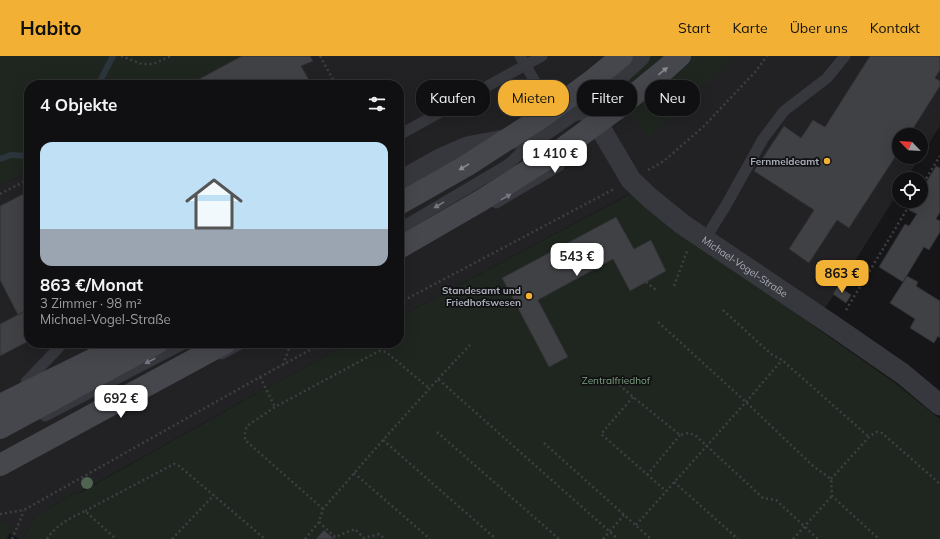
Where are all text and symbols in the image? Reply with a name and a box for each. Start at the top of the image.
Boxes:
text: Habito [20,16,82,40]
text: Start [678,19,710,37]
text: Karte [732,19,768,37]
text: Über uns [790,19,848,37]
text: Kontakt [870,19,920,37]
one-way arrow [658,66,669,75]
chip: Kaufen [416,80,490,116]
chip: Mieten [498,80,569,116]
chip: Filter [577,80,637,116]
chip: Neu [645,80,700,116]
icon: filters [366,93,388,115]
text: 4 Objekte [40,94,117,115]
north arrow [892,128,928,164]
map controls [892,128,928,208]
pin: 1 410 € [518,140,592,174]
text: 1 410 € [532,145,578,161]
place label: Fernmeldeamt [750,155,819,168]
marker: Fernmeldeamt [822,156,832,166]
one-way arrow [458,163,470,170]
icon: home [178,168,250,240]
button: locate [892,172,928,208]
one-way arrow [501,194,512,201]
one-way arrow [433,202,445,209]
street label: Michael-Vogel-Straße [700,233,790,300]
pin: 543 € [549,243,605,277]
text: 543 € [560,248,594,264]
pin: 863 € [814,260,870,294]
text: 863 € [825,265,859,281]
text: 863 €/Monat [40,274,143,295]
place label: Standesamt und Friedhofswesen [442,284,521,309]
marker: Standesamt und Friedhofswesen [524,291,534,301]
text: 3 Zimmer · 98 m² [40,295,142,311]
text: Michael-Vogel-Straße [40,311,171,327]
one-way arrow [144,358,156,364]
park label: Zentralfriedhof [582,374,651,387]
pin: 692 € [93,385,149,419]
text: 692 € [104,390,138,406]

